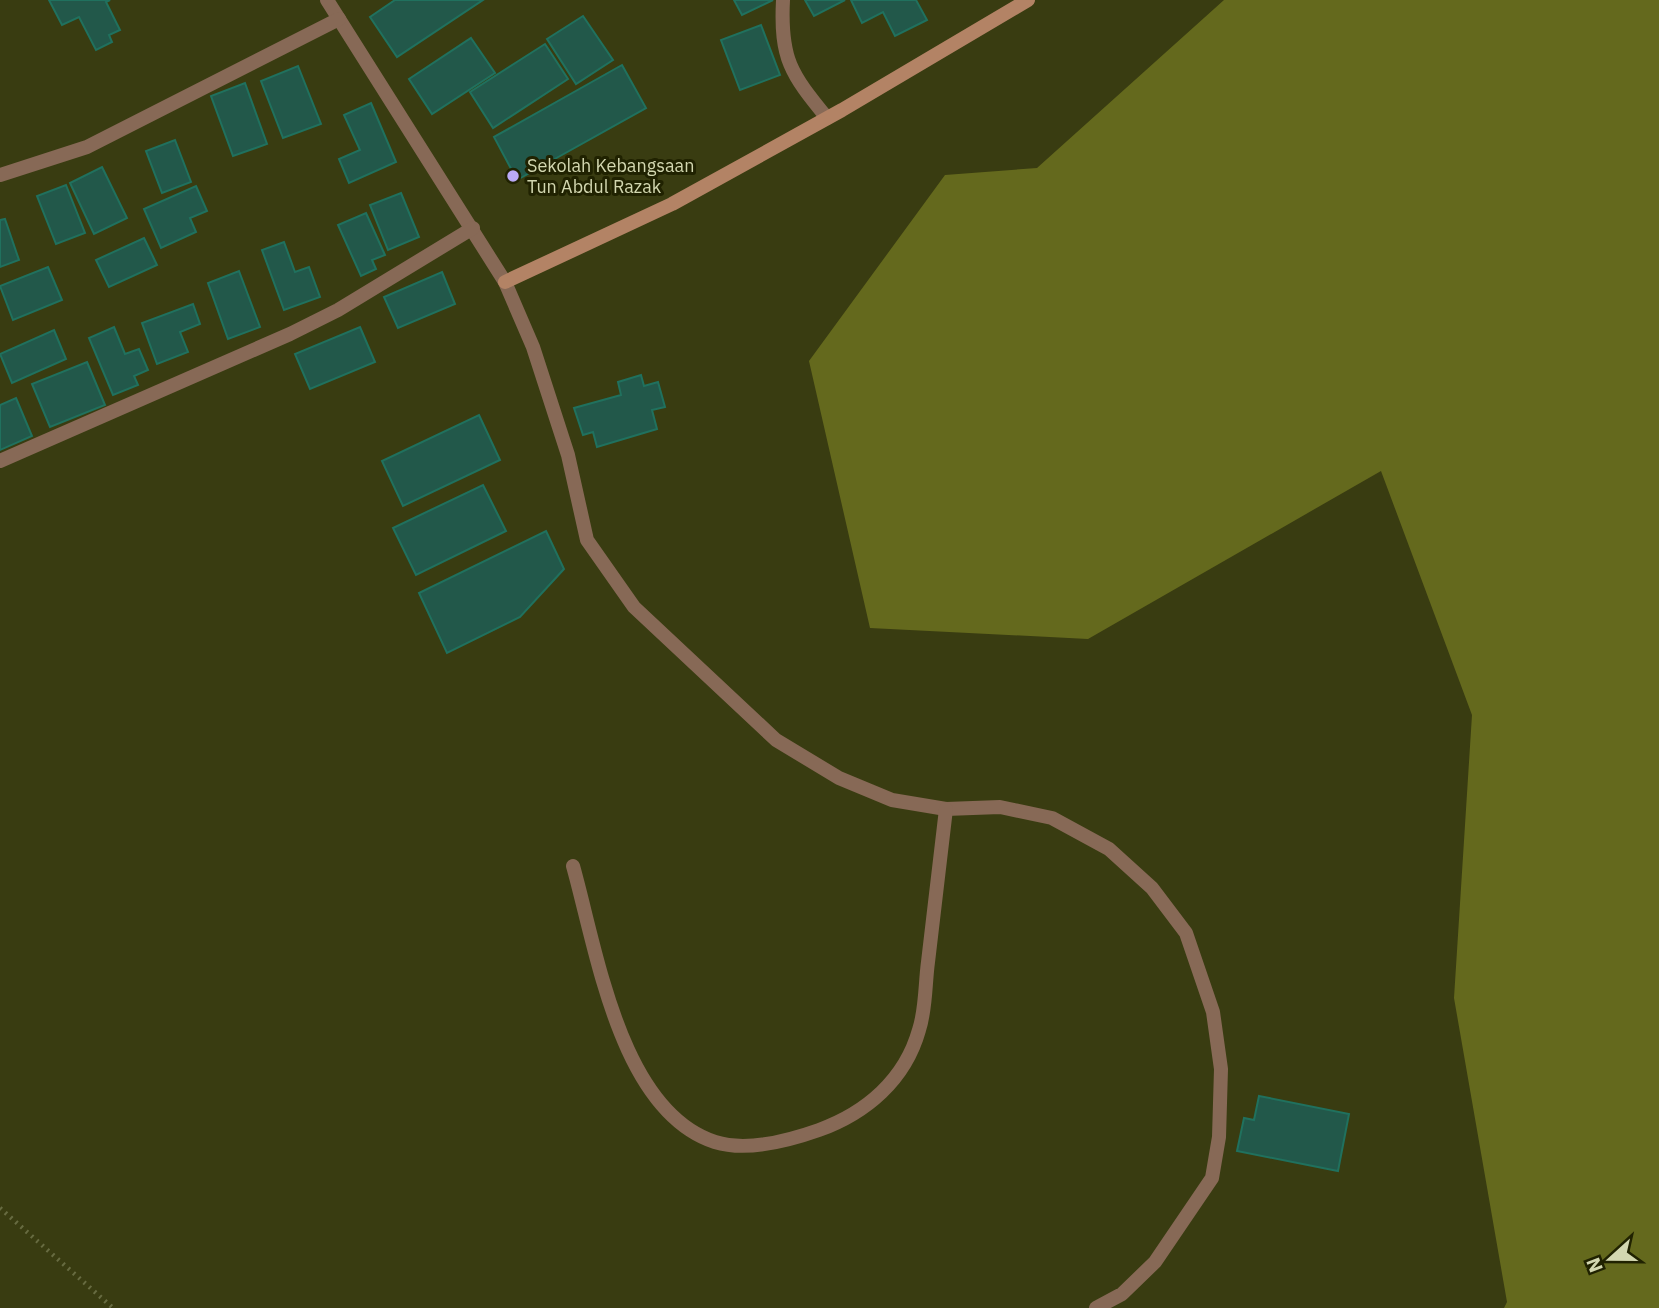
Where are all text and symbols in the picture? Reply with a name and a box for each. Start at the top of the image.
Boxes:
place label: Sekolah Kebangsaan Tun Abdul Razak [527,154,694,198]
marker: Sekolah Kebangsaan Tun Abdul Razak [505,168,521,184]
north arrow [1575,1224,1645,1294]
text: N [1580,1254,1608,1276]

